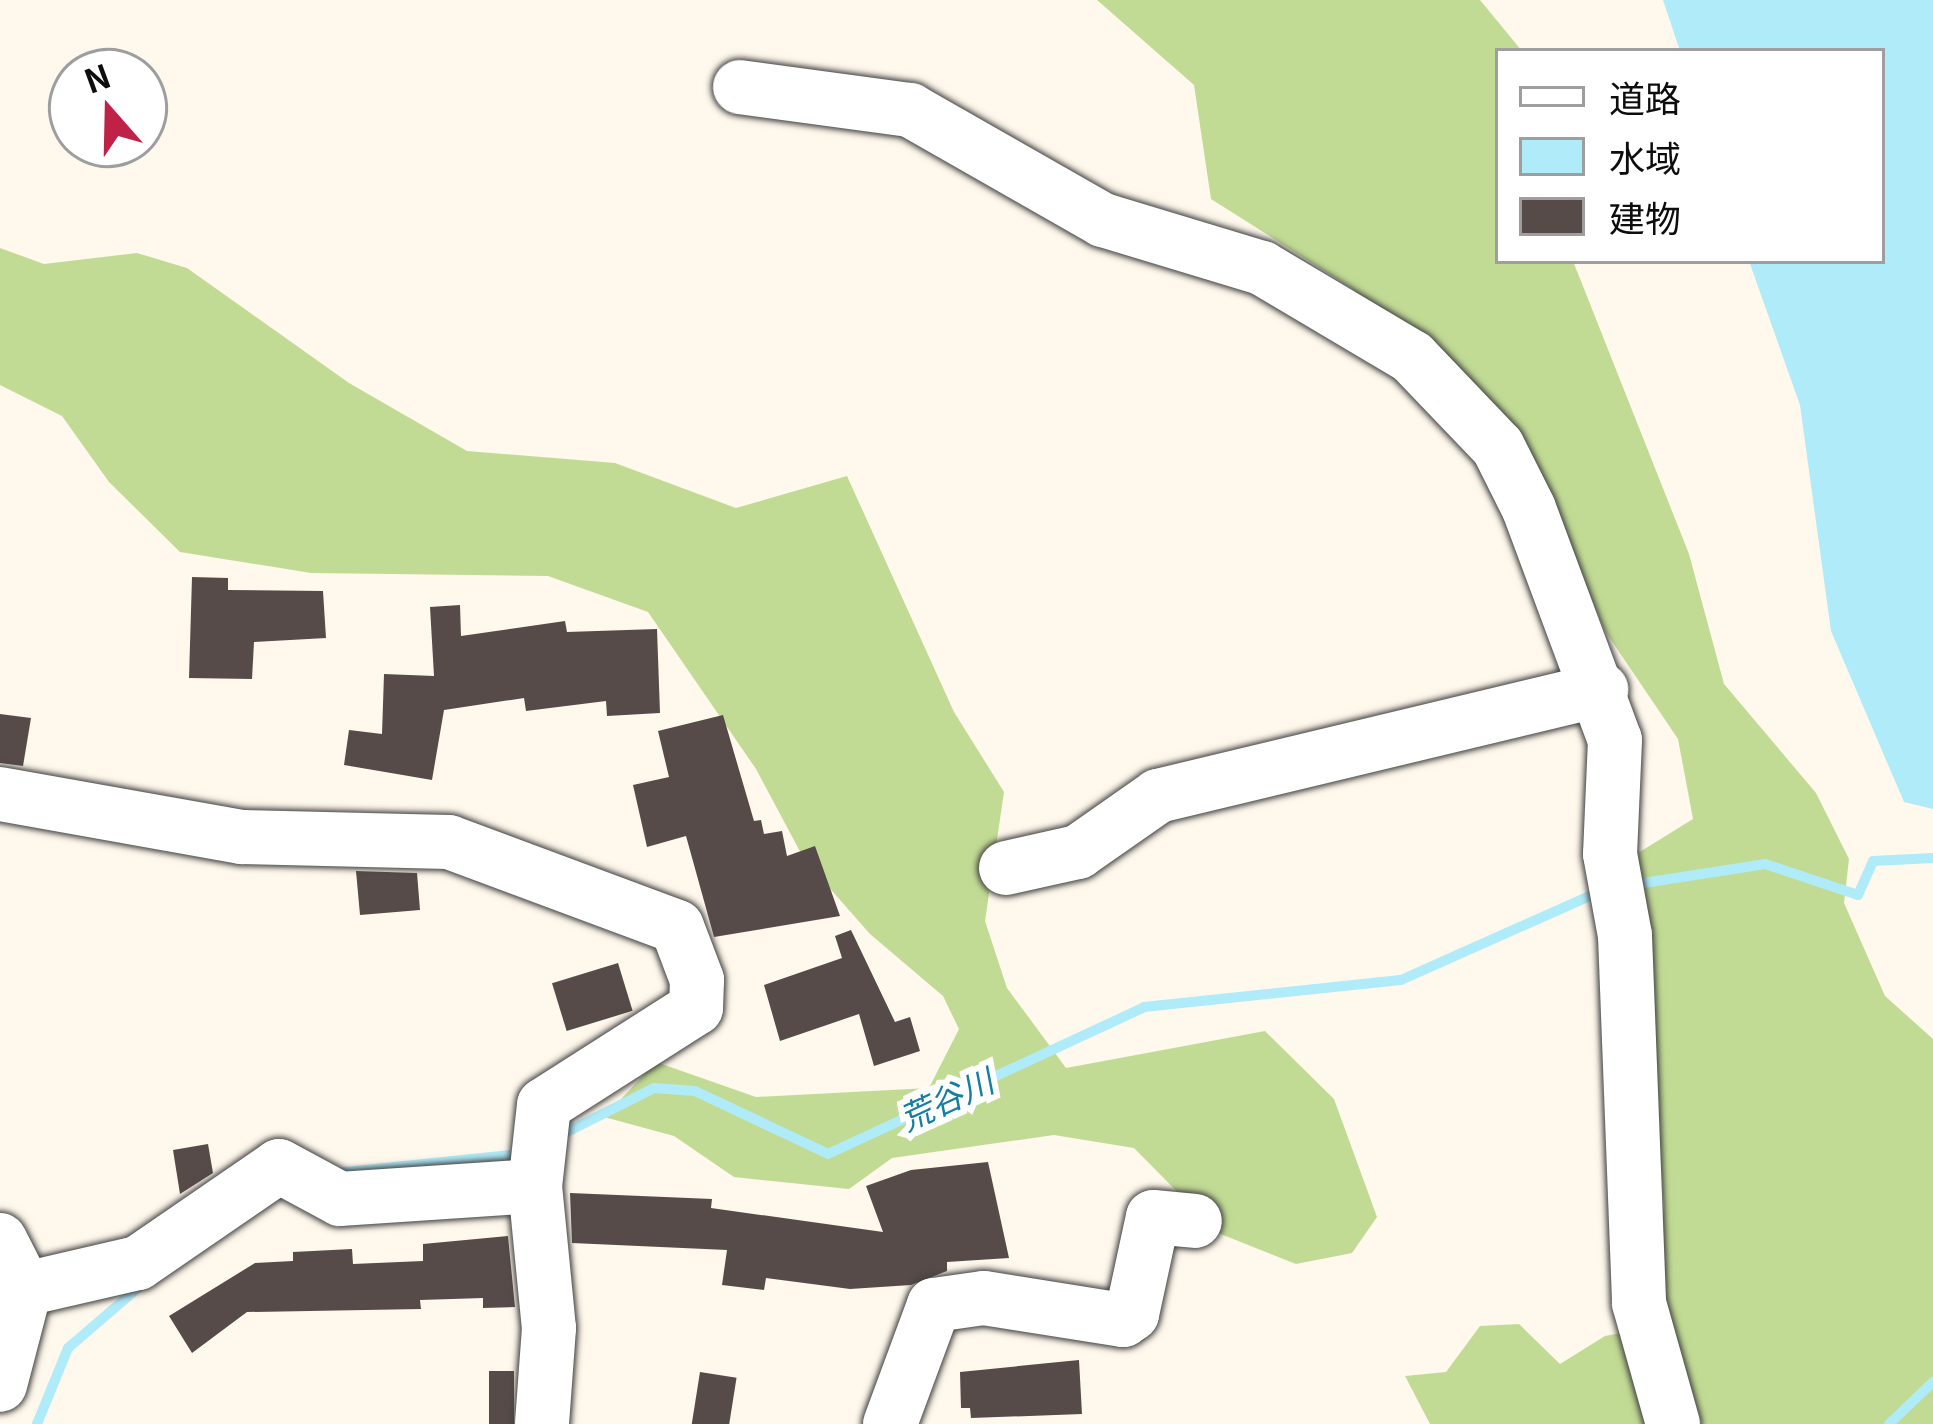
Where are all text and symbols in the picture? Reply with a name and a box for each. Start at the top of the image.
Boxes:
north arrow [48,48,168,168]
legend [1495,48,1885,264]
text: N [77,50,117,104]
text: 道路 [1609,70,1681,122]
text: 水域 [1609,130,1681,182]
text: 建物 [1609,190,1681,242]
water label: 荒谷川 [893,1060,999,1138]

